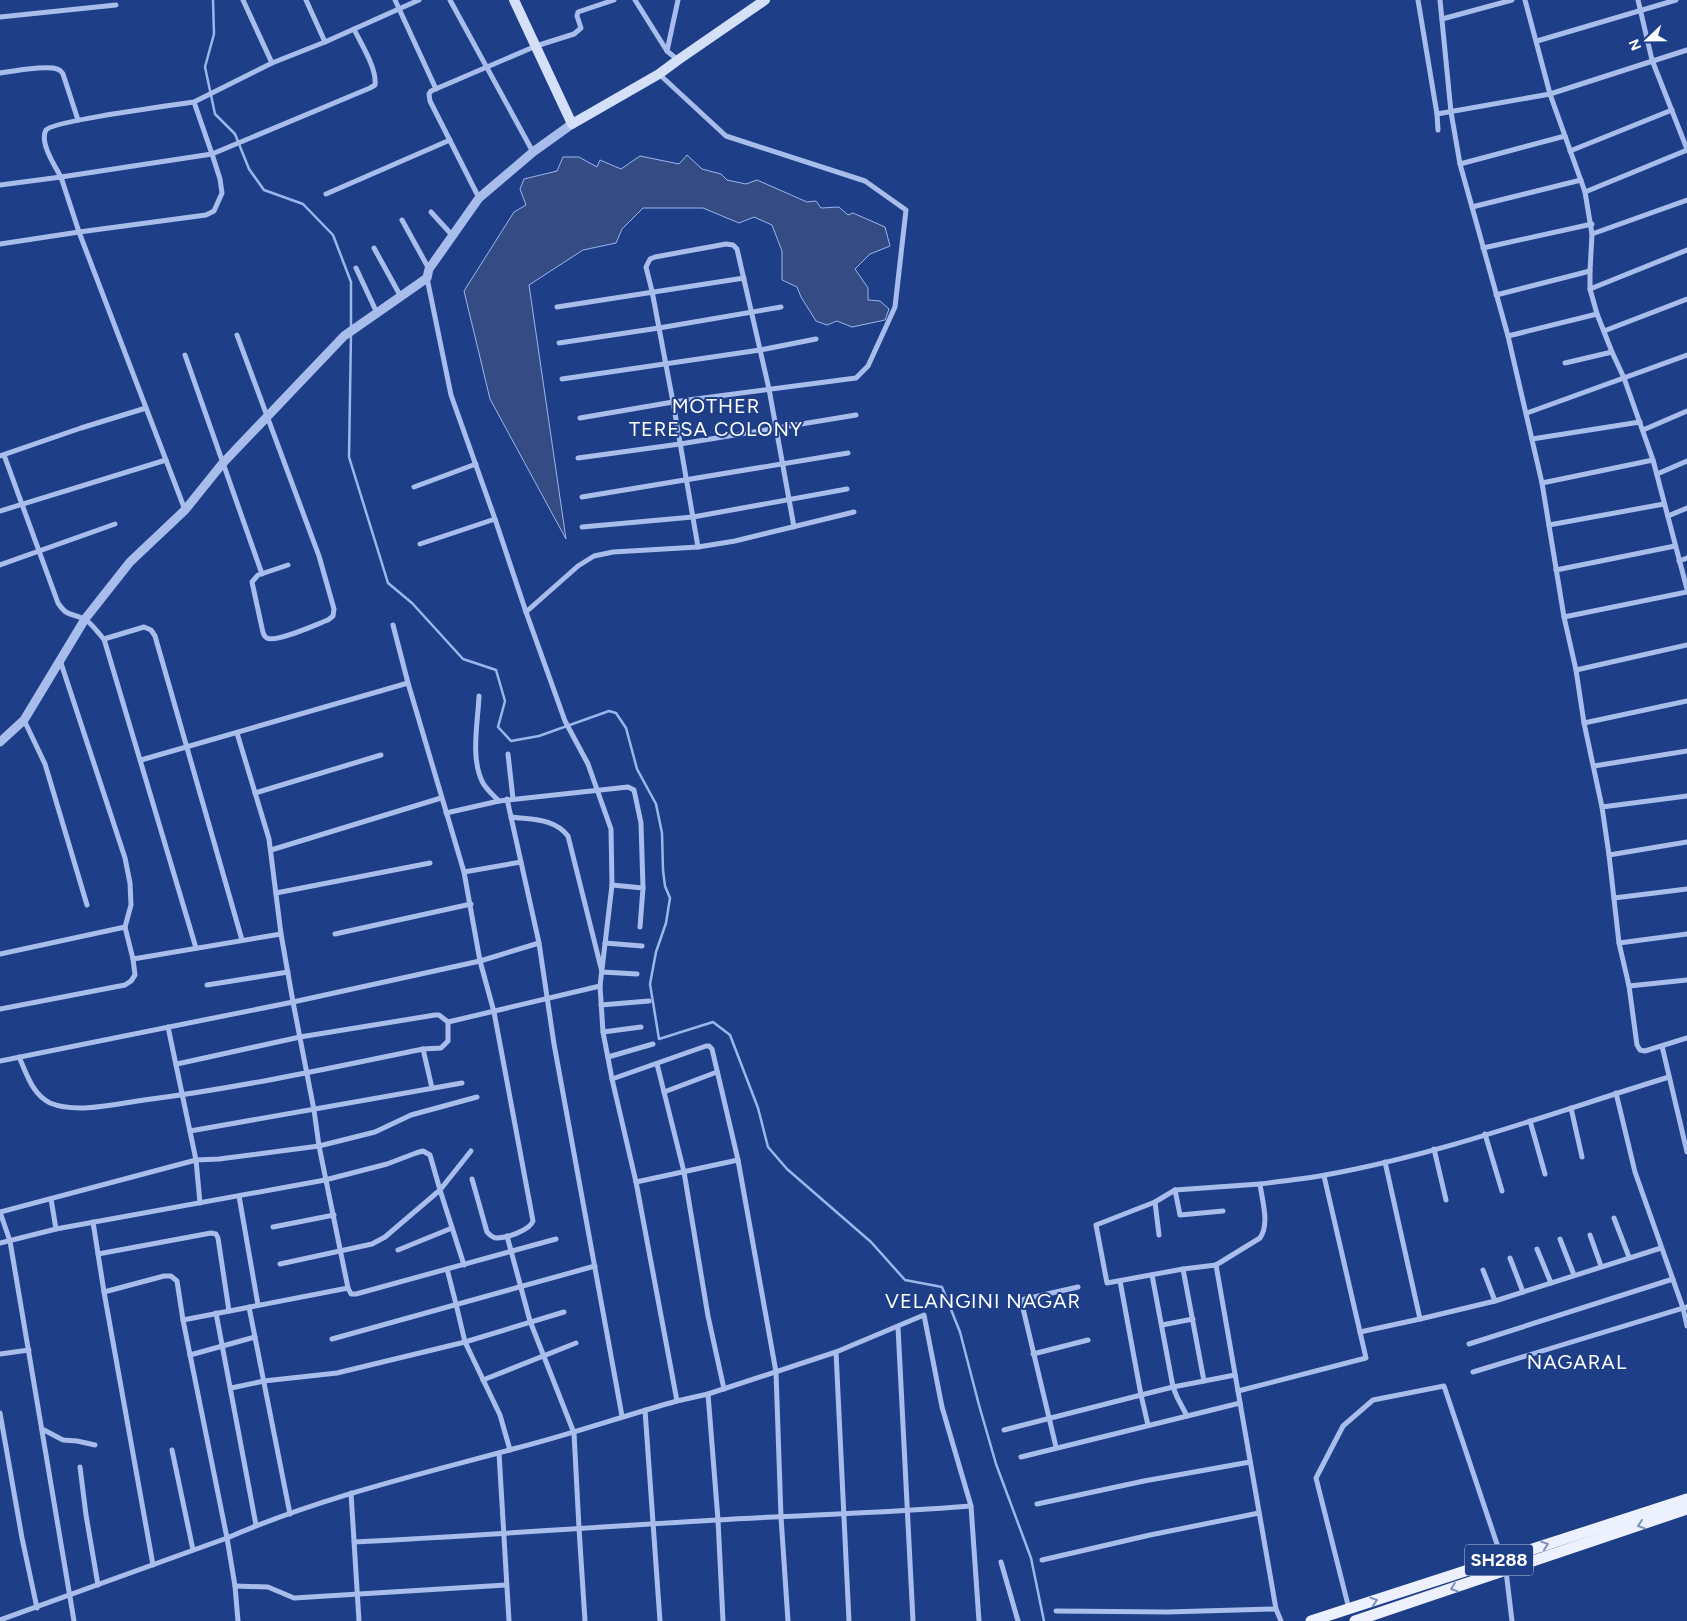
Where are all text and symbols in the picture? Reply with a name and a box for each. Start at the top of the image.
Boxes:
north arrow [1622,15,1672,65]
text: N [1626,36,1645,53]
district label: MOTHER TERESA COLONY [629,394,803,441]
district label: VELANGINI NAGAR [885,1289,1081,1313]
district label: NAGARAL [1527,1350,1627,1374]
one-way arrow [1637,1519,1646,1529]
one-way arrow [1541,1541,1549,1551]
road number: SH288 [1465,1544,1533,1576]
one-way arrow [1450,1582,1458,1592]
one-way arrow [1370,1596,1378,1606]

